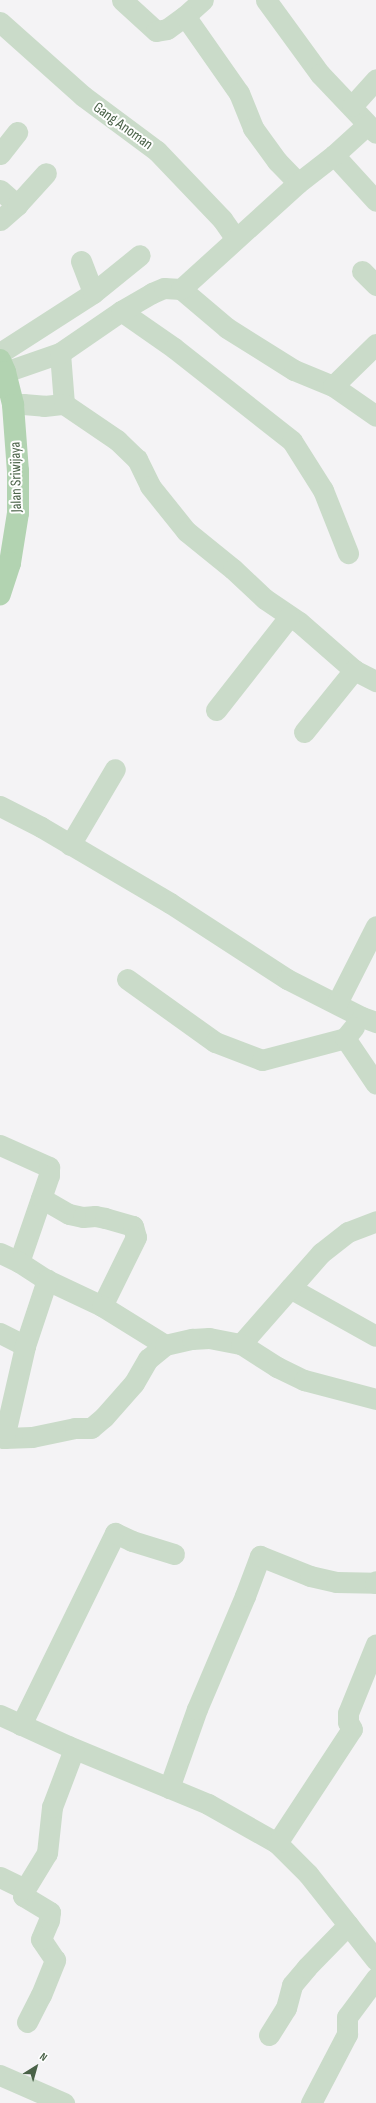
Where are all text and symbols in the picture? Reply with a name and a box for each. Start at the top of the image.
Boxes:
street label: Gang Anoman [90,98,156,154]
street label: Jalan Sriwijaya [6,442,26,512]
north arrow [16,2047,56,2087]
text: N [37,2050,50,2064]

